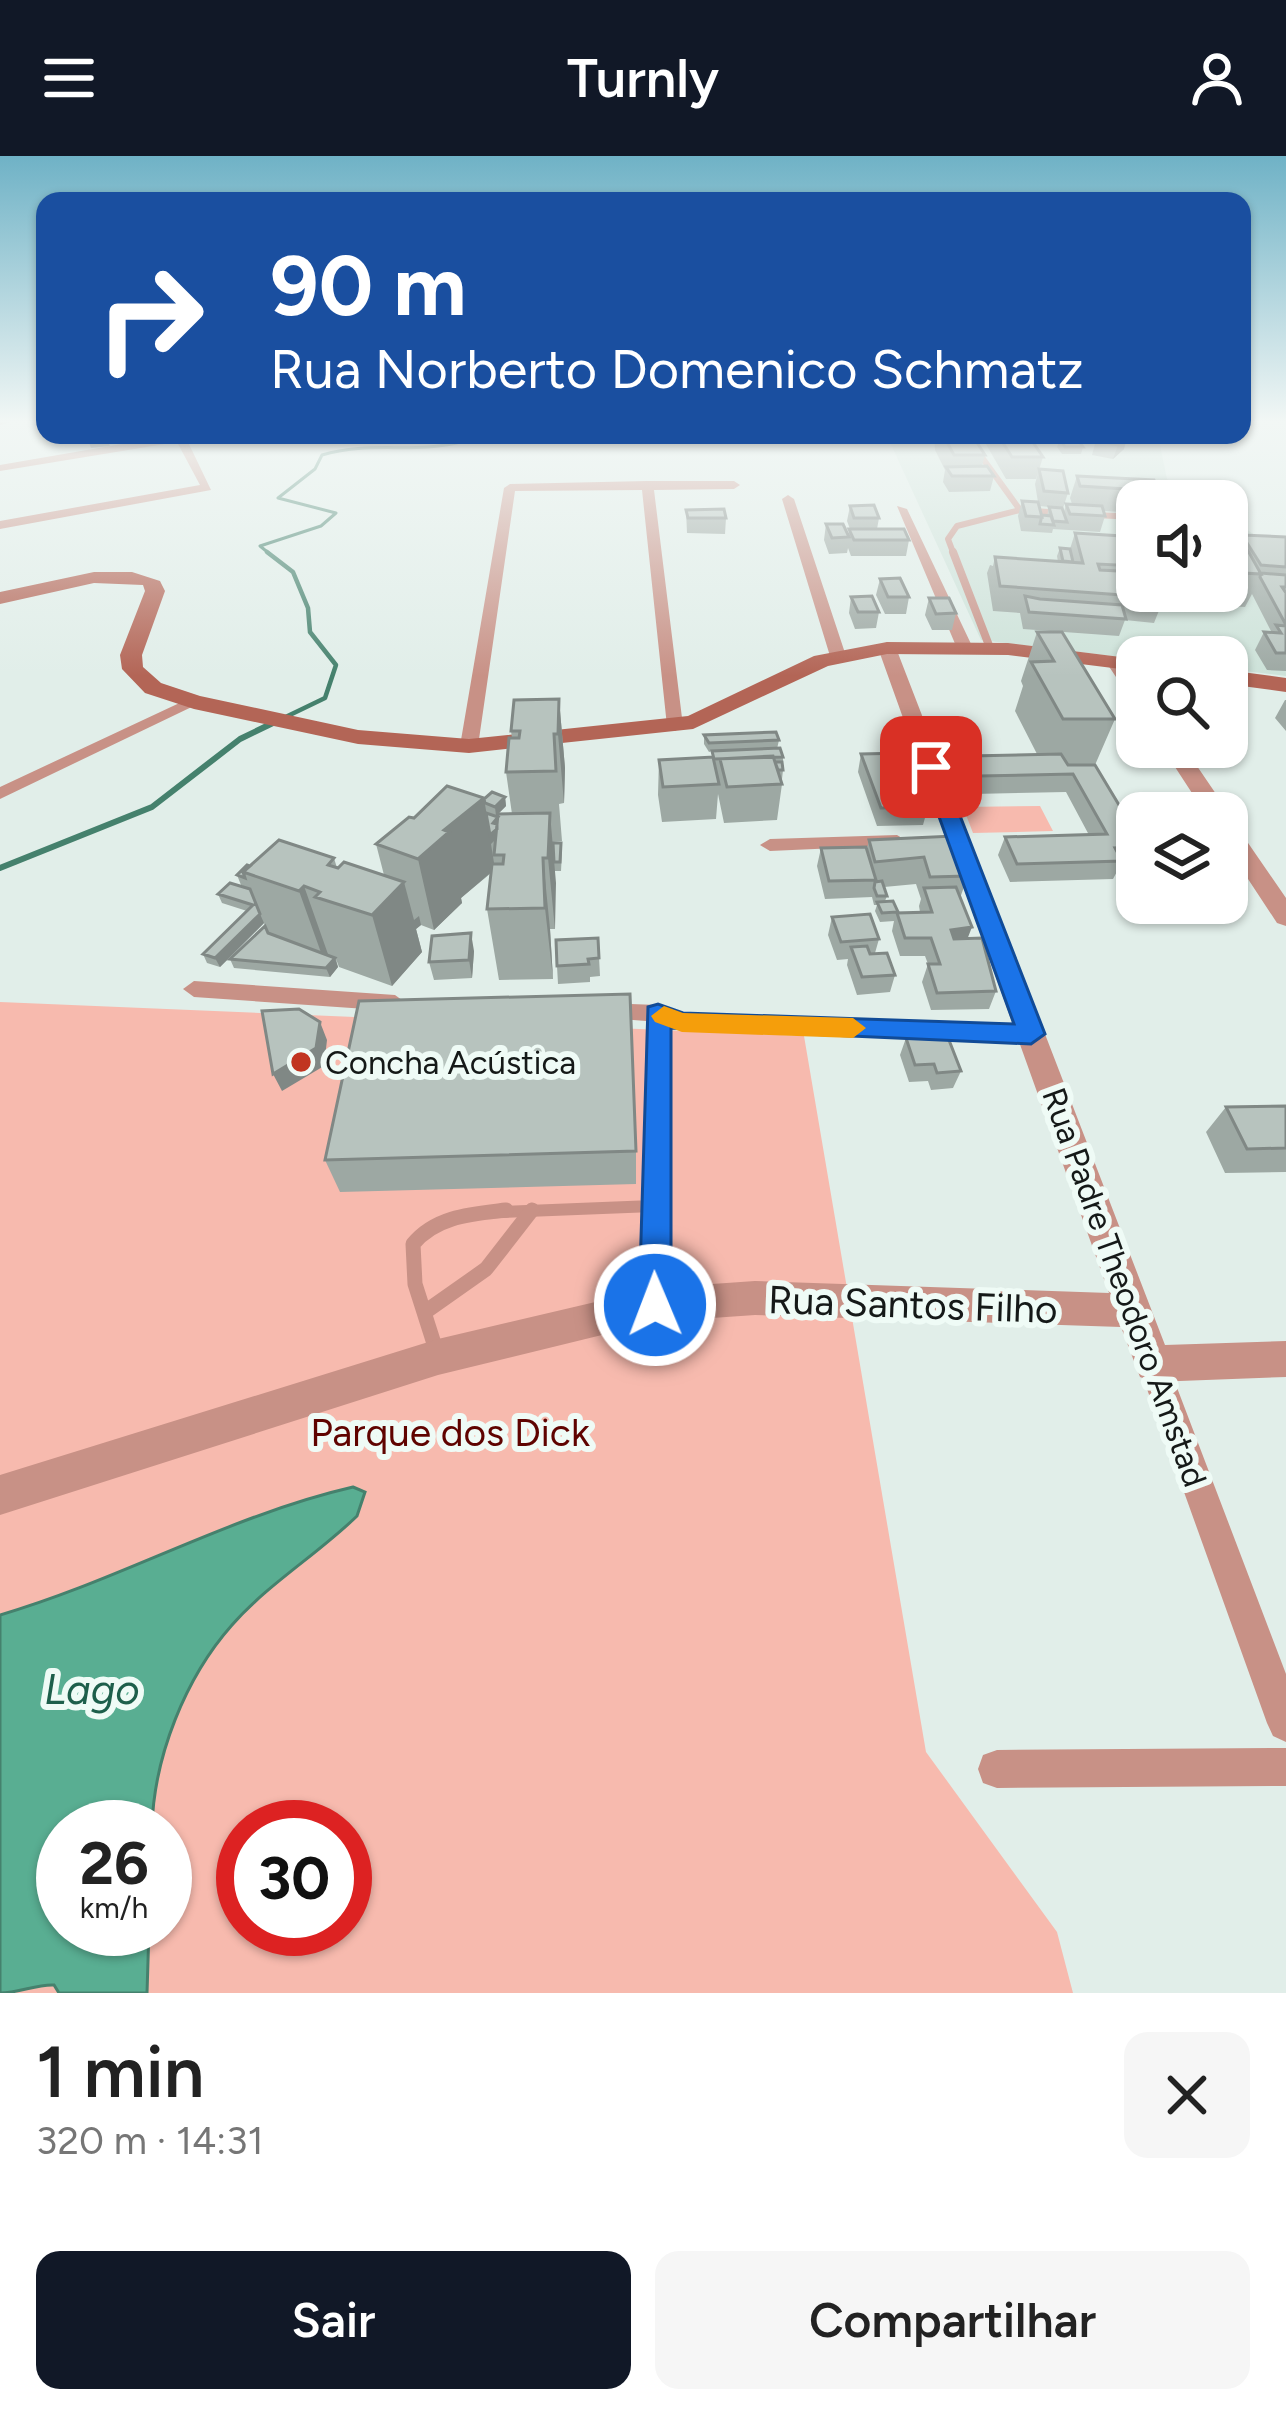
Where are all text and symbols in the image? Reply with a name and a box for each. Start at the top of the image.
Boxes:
icon: menu [36,45,102,111]
icon: person [1184,45,1250,111]
text: Turnly [567,46,719,111]
text: 90 m [270,235,466,336]
icon: right [72,240,228,396]
text: Rua Norberto Domenico Schmatz [270,337,1084,402]
map controls [1116,480,1248,924]
button: sound [1116,480,1248,612]
button: search [1116,636,1248,768]
pin [880,716,982,818]
icon: arrive [898,734,964,800]
button: layers [1116,792,1248,924]
place label: Concha Acústica [325,1043,576,1082]
marker: Concha Acústica [288,1049,314,1075]
street label: Rua Padre Theodoro Amstad [1034,1083,1215,1492]
position arrow [592,1242,718,1368]
street label: Rua Santos Filho [767,1276,1058,1333]
park label: Parque dos Dick [310,1409,590,1456]
water label: Lago [44,1664,140,1715]
speed limit sign: 30 [216,1800,372,1956]
text: 26 [79,1827,149,1899]
text: km/h [80,1889,148,1926]
text: 1 min [36,2029,204,2115]
button: close [1124,2032,1250,2158]
text: 320 m · 14:31 [36,2117,264,2164]
button: Sair [36,2251,631,2389]
button: Compartilhar [655,2251,1250,2389]

